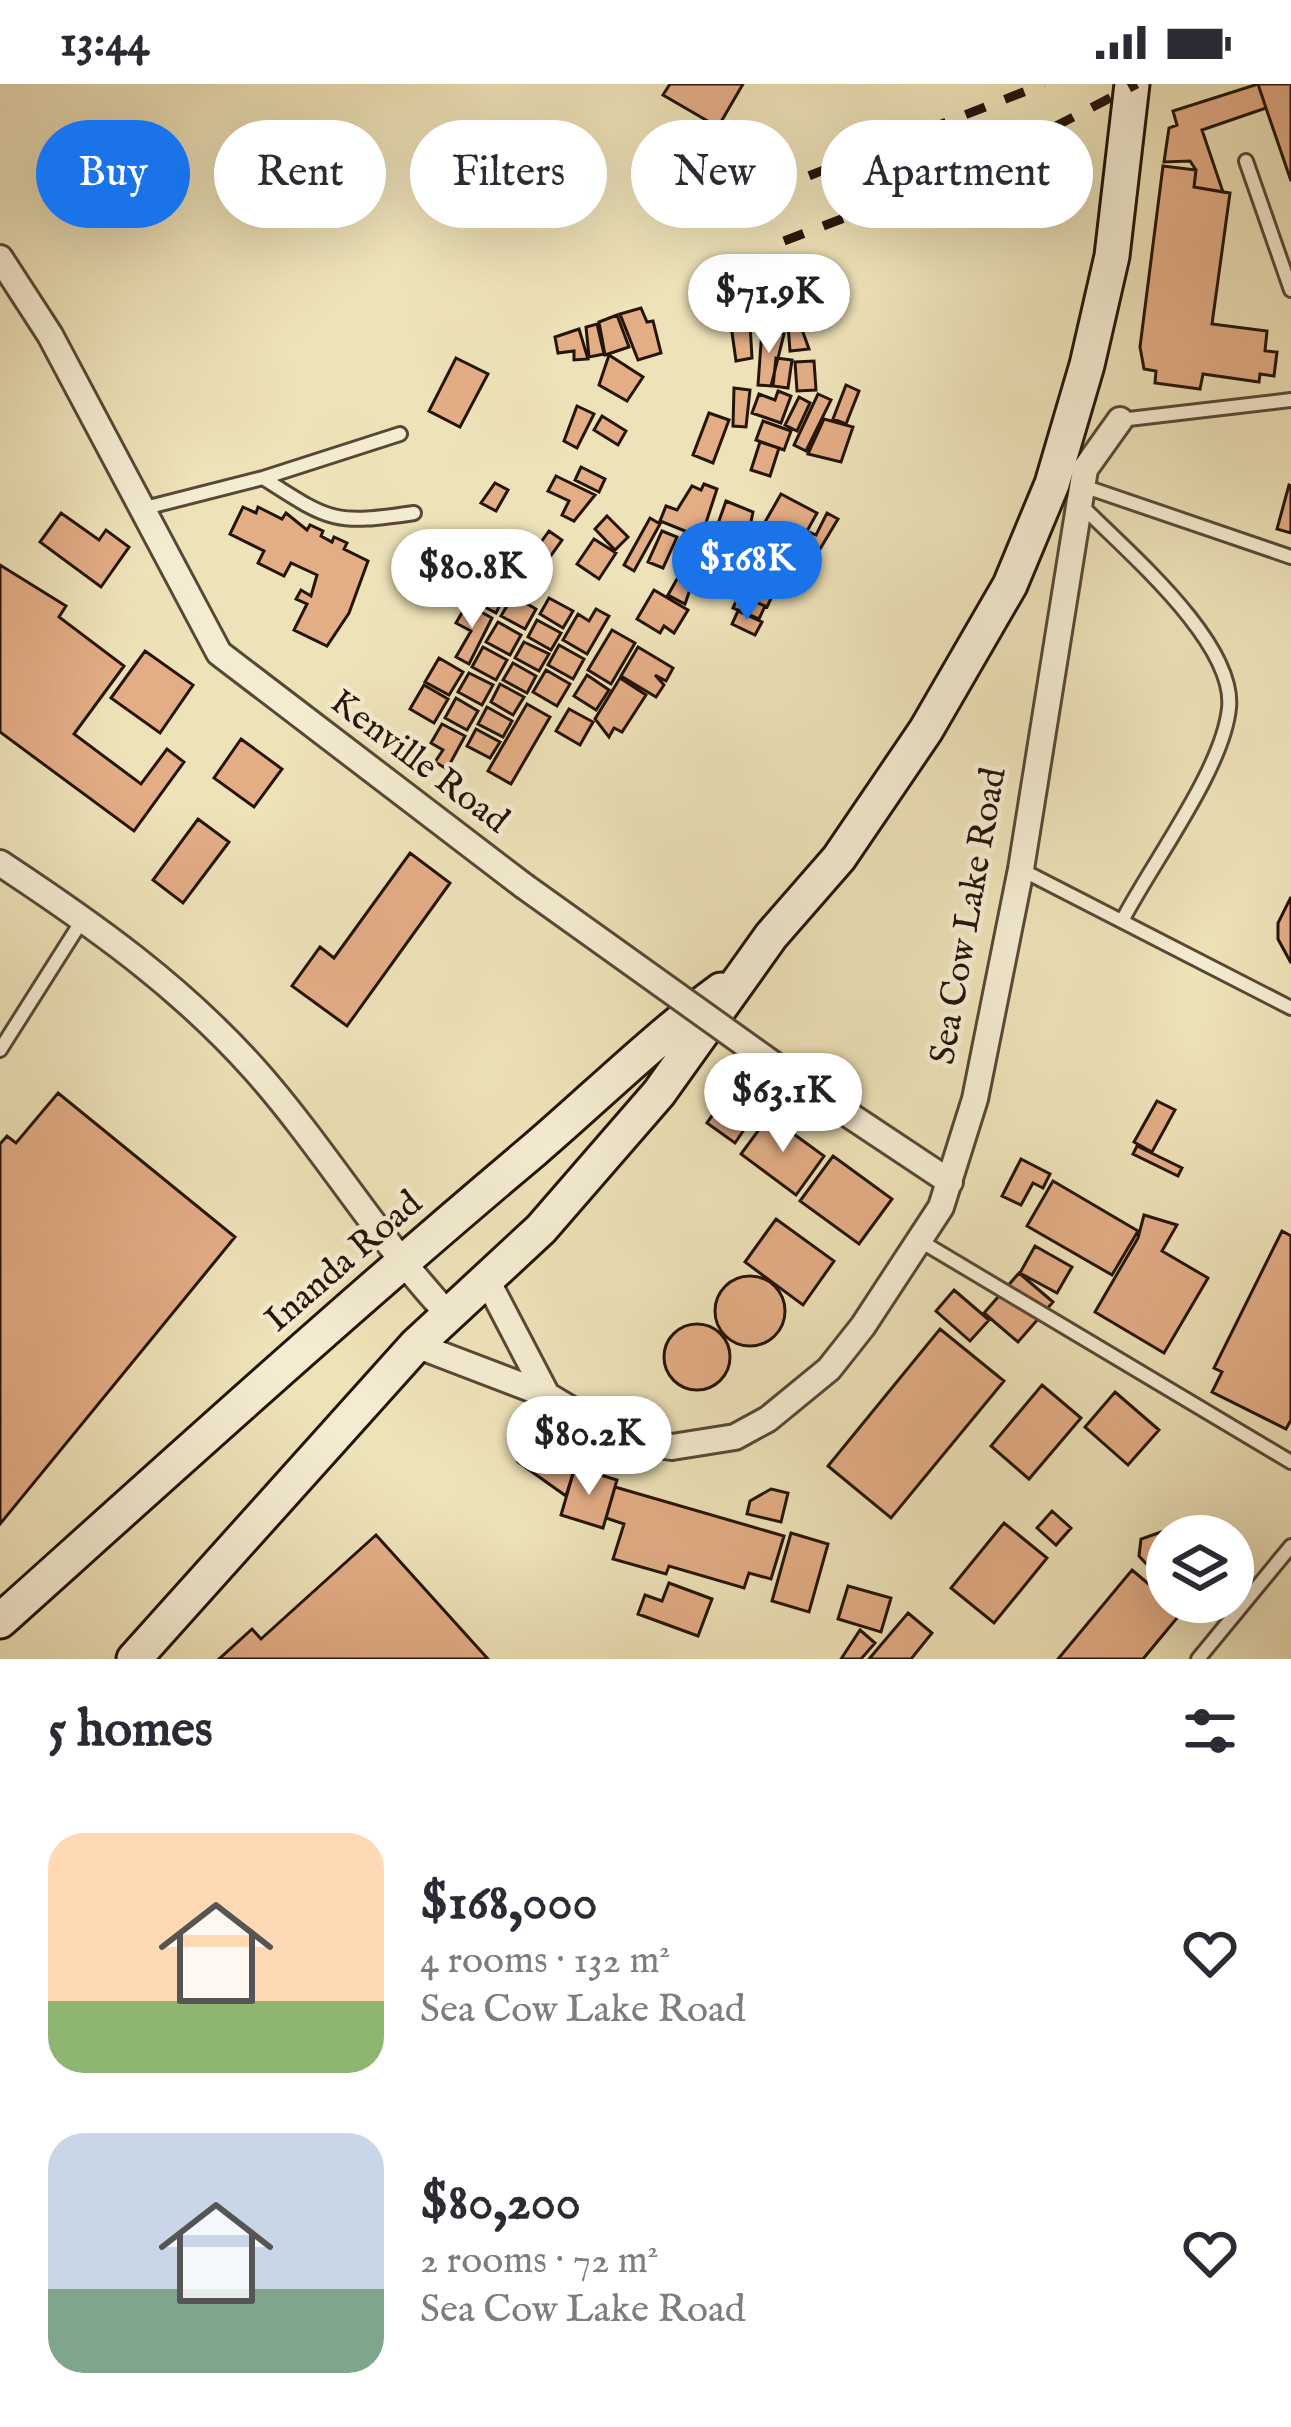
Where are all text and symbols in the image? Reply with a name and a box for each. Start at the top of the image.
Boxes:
text: 13:44 [60,14,150,71]
chip: Buy [36,120,190,228]
chip: Rent [214,120,386,228]
chip: Filters [410,120,607,228]
chip: New [631,120,797,228]
chip: Apartment [821,120,1093,228]
pin: $71.9K [671,254,867,356]
text: $71.9K [715,268,823,317]
pin: $168K [663,521,831,623]
pin: $80.8K [374,529,570,631]
text: $168K [699,535,795,584]
text: $80.8K [418,543,526,592]
street label: Kenville Road [320,680,518,845]
street label: Sea Cow Lake Road [920,763,1018,1068]
pin: $63.1K [685,1053,881,1155]
text: $63.1K [731,1067,835,1116]
street label: Inanda Road [256,1181,433,1343]
pin: $80.2K [491,1396,687,1498]
text: $80.2K [534,1410,644,1459]
map controls [1146,1515,1254,1623]
button: layers [1146,1515,1254,1623]
icon: filters [1177,1698,1243,1764]
text: 5 homes [48,1699,213,1764]
text: $168,000 [420,1872,597,1937]
icon: home [144,1881,288,2025]
icon: heart [1177,1920,1243,1986]
text: 4 rooms · 132 m² [420,1937,670,1986]
text: Sea Cow Lake Road [420,1986,746,2035]
text: $80,200 [420,2172,581,2237]
icon: home [144,2181,288,2325]
icon: heart [1177,2220,1243,2286]
text: 2 rooms · 72 m² [420,2237,659,2286]
text: Sea Cow Lake Road [420,2286,746,2335]

